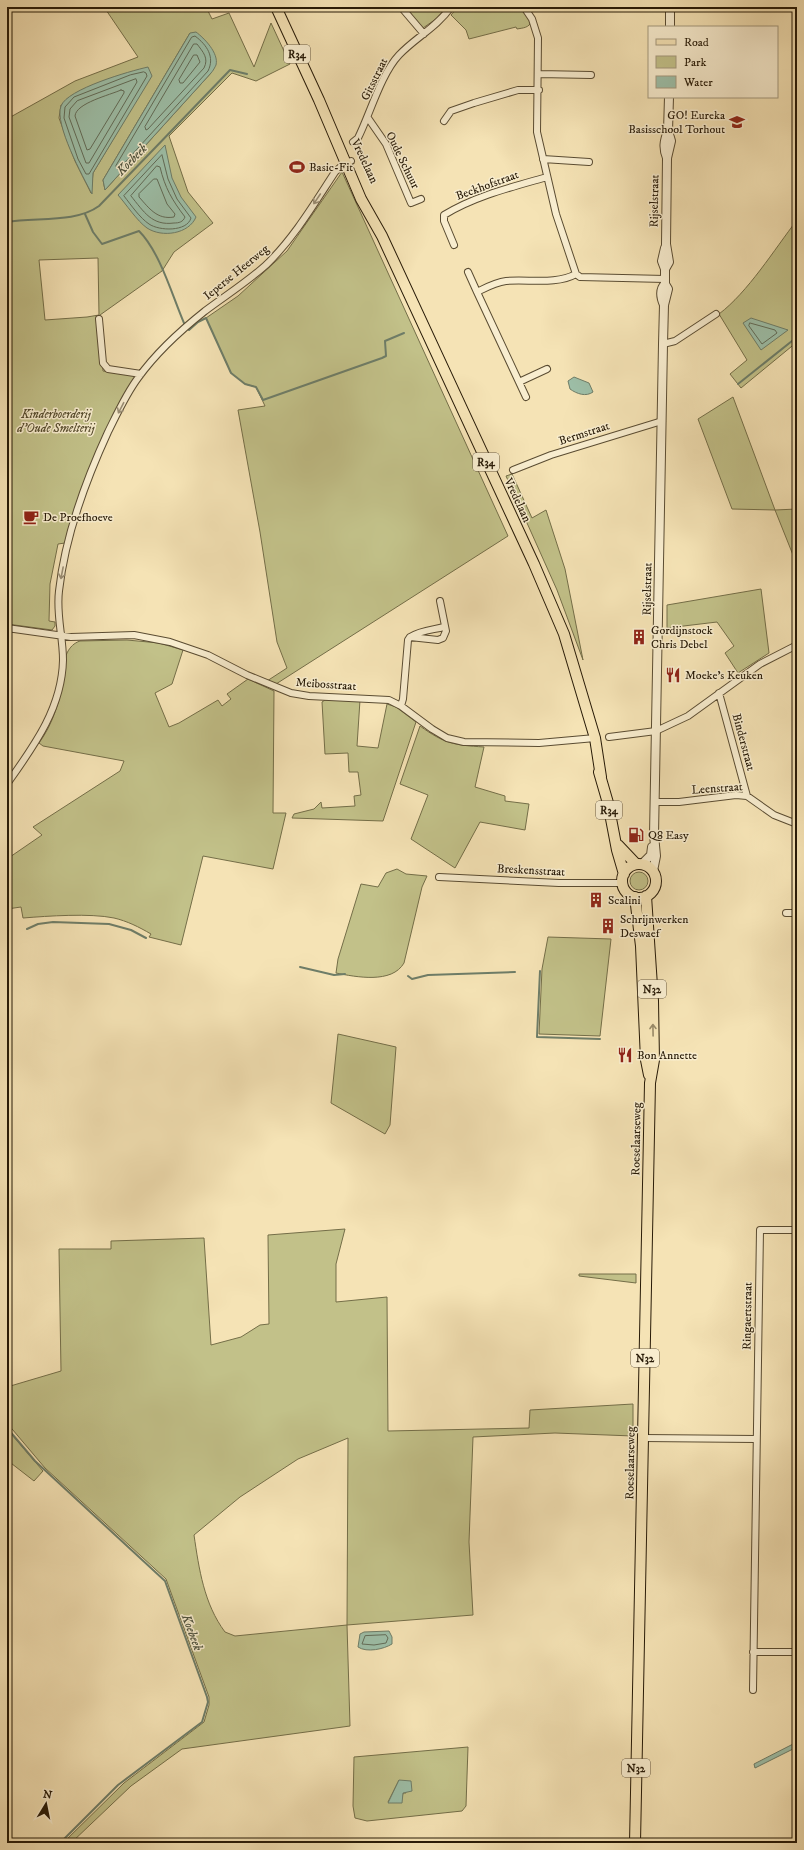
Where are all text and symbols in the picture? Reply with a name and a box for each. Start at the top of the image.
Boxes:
legend [648,26,778,98]
text: Road [684,35,709,50]
road number: R34 [284,45,310,63]
street label: Gitsstraat [358,55,391,103]
text: Park [684,55,706,70]
text: Water [683,75,713,90]
place label: GO! Eureka Basisschool Torhout [628,108,726,137]
school or university icon: GO! Eureka Basisschool Torhout [728,113,746,131]
street label: Oude Schuur [382,129,423,192]
street label: Vredelaan [347,136,382,187]
water label: Koebeek [112,140,151,180]
sports icon: Basic-Fit [288,158,306,176]
place label: Basic-Fit [309,160,353,175]
street label: Beckhofstraat [454,167,521,204]
street label: Rijselstraat [647,174,662,228]
one-way arrow [313,194,321,205]
street label: Ieperse Heerweg [201,241,272,303]
one-way arrow [117,401,124,413]
park label: Kinderboerderij d'Oude Smelterij [16,407,95,436]
street label: Bermstraat [557,418,612,449]
road number: R34 [473,453,499,471]
street label: Vredelaan [500,475,535,526]
cafe icon: De Proefhoeve [22,508,40,526]
place label: De Proefhoeve [43,510,113,525]
street label: Rijselstraat [640,562,655,616]
one-way arrow [58,566,66,579]
place label: Gordijnstock Chris Debel [651,623,713,652]
building icon: Gordijnstock Chris Debel [630,628,648,646]
restaurant icon: Moeke's Keuken [664,666,682,684]
place label: Moeke's Keuken [685,668,764,683]
street label: Meibosstraat [295,675,357,694]
street label: Binderstraat [729,712,758,773]
street label: Leenstraat [691,779,743,798]
road number: R34 [596,801,622,819]
fuel station icon: Q8 Easy [627,826,645,844]
place label: Q8 Easy [648,828,689,843]
street label: Breskensstraat [496,861,566,880]
building icon: Scalini [587,891,605,909]
place label: Scalini [608,893,641,908]
place label: Schrijnwerken Deswaef [620,912,689,941]
building icon: Schrijnwerken Deswaef [599,917,617,935]
road number: N32 [638,980,666,998]
one-way arrow [649,1024,657,1037]
restaurant icon: Bon Annette [616,1046,634,1064]
place label: Bon Annette [637,1048,697,1063]
street label: Roeselaarseweg [628,1102,645,1176]
street label: Ringaertstraat [739,1282,756,1350]
road number: N32 [631,1349,659,1367]
street label: Roeselaarseweg [622,1426,639,1500]
water label: Koebeek [178,1611,206,1653]
road number: N32 [622,1759,650,1777]
north arrow [26,1784,66,1824]
text: N [42,1787,53,1803]

